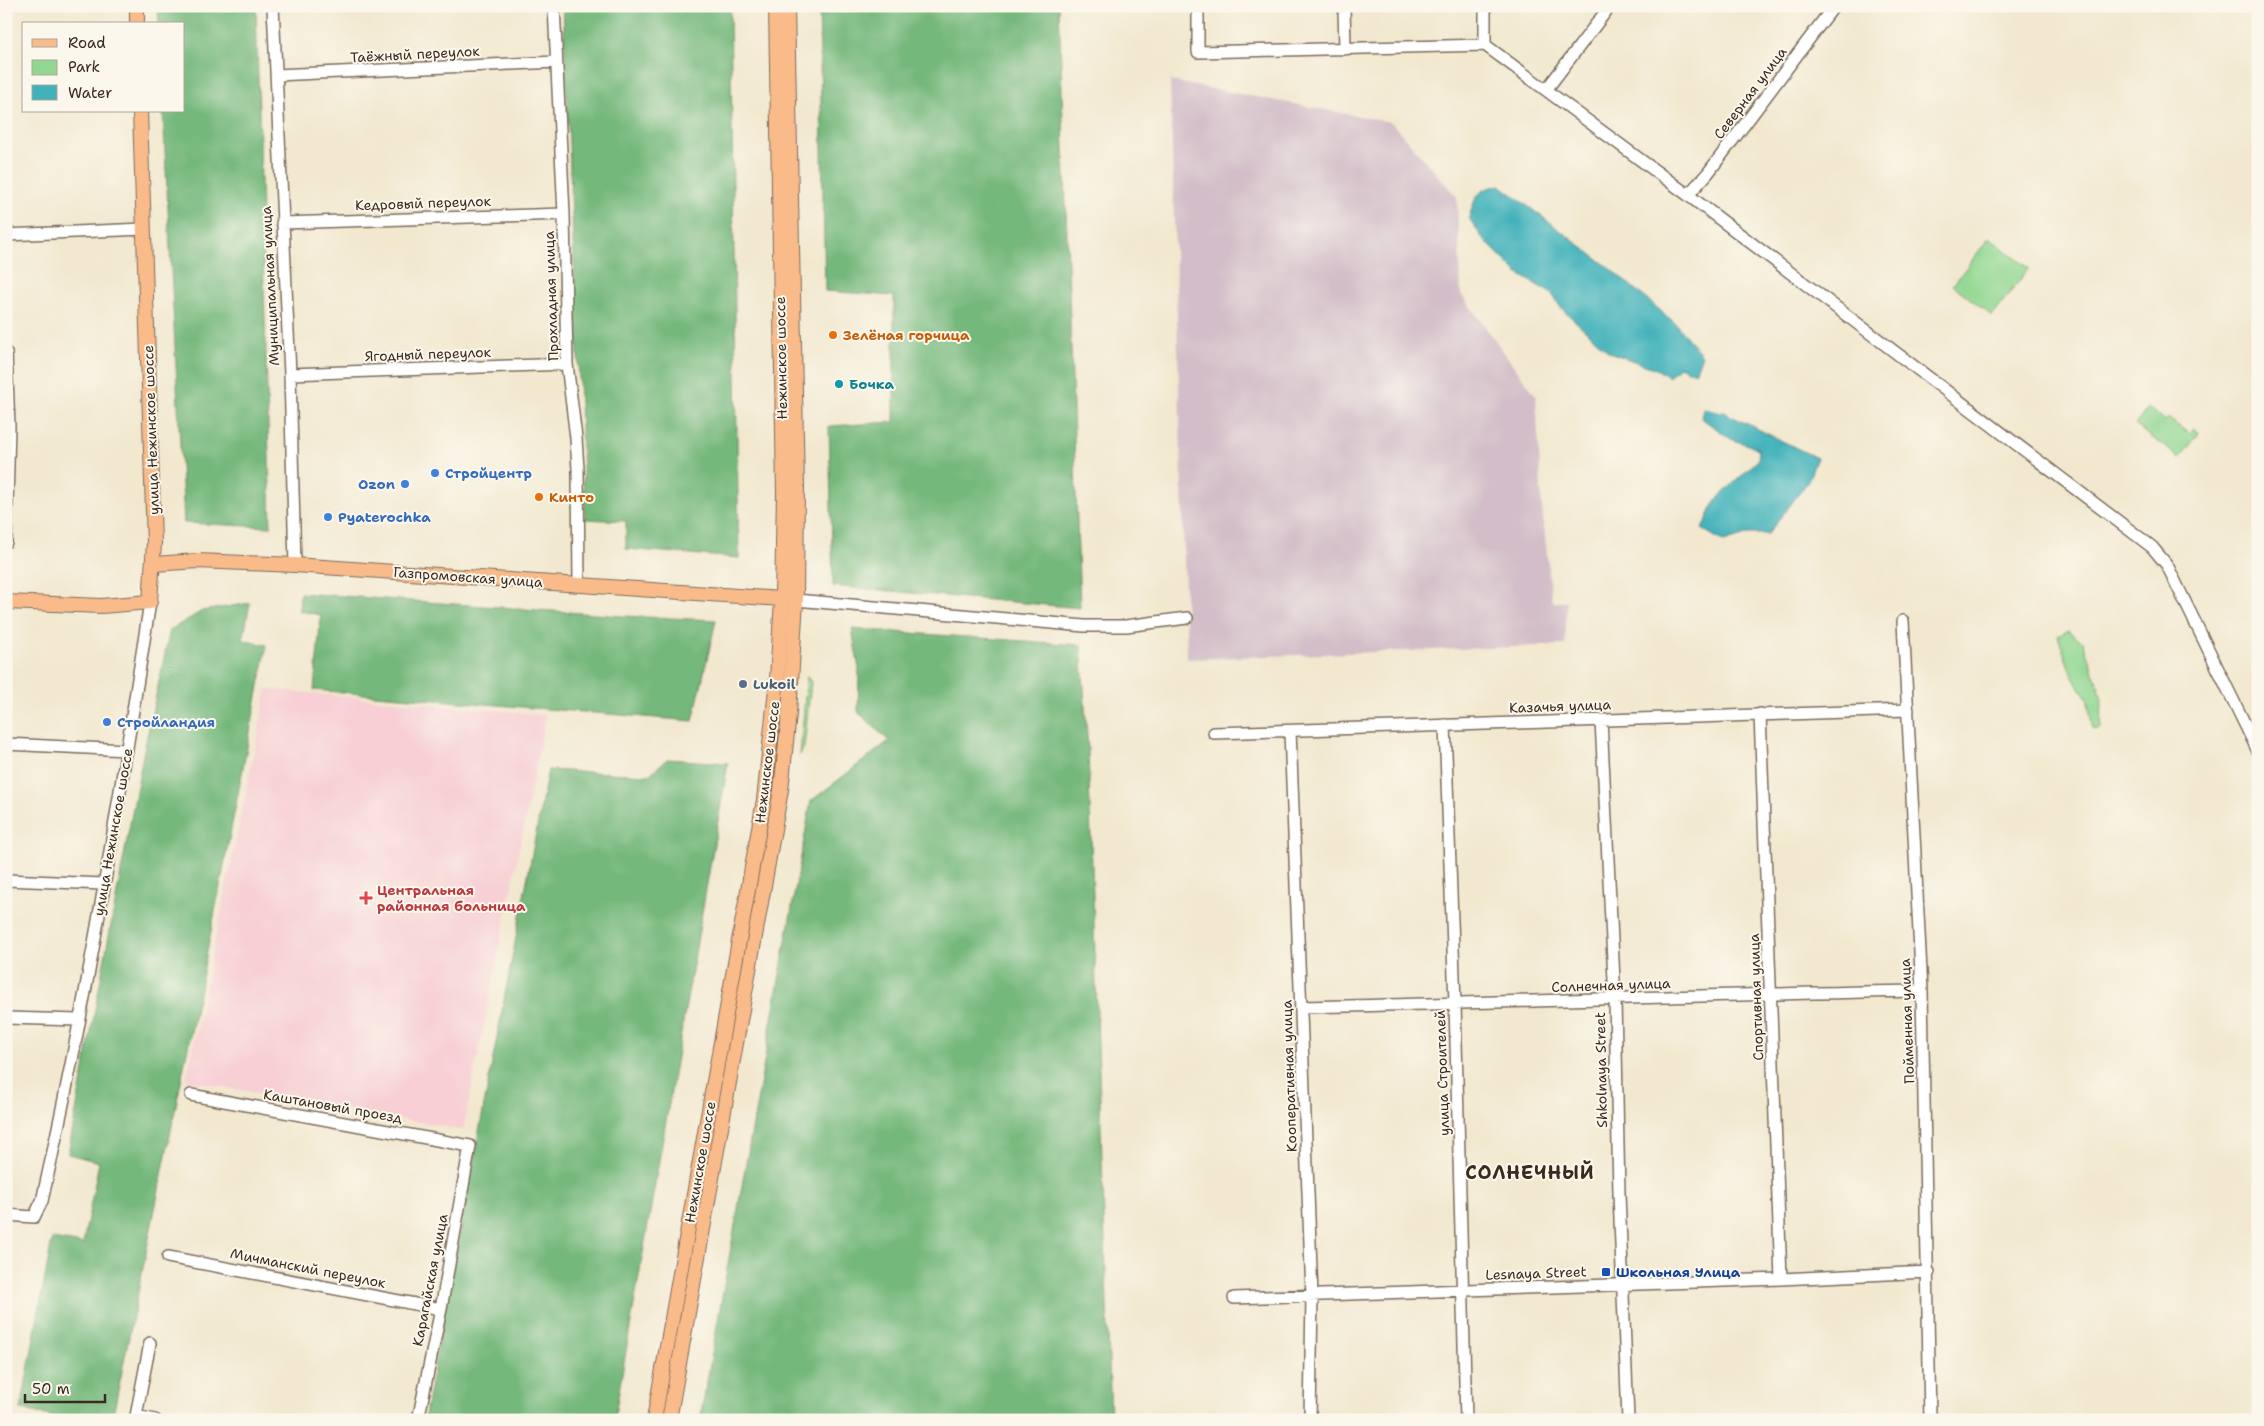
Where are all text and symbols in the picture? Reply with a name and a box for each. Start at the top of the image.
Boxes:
legend [22,22,185,112]
text: Road [68,33,106,53]
street label: Таёжный переулок [350,42,481,66]
street label: Северная улица [1709,43,1791,143]
text: Park [68,57,100,77]
text: Water [68,83,112,103]
street label: Кедровый переулок [355,192,492,214]
street label: Муниципальная улица [257,205,283,366]
street label: Прохладная улица [540,230,562,361]
street label: Нежинское шоссе [771,296,791,420]
place label: Зелёная горчица [843,326,970,344]
marker: Зелёная горчица [827,329,839,341]
street label: Ягодный переулок [365,343,492,365]
street label: улица Нежинское шоссе [139,345,163,515]
place label: Бочка [849,375,894,393]
marker: Бочка [833,378,845,390]
place label: Стройцентр [445,464,532,482]
marker: Стройцентр [429,467,441,479]
place label: Ozon [358,475,395,493]
marker: Ozon [399,478,411,490]
place label: Кинто [549,488,594,506]
marker: Кинто [533,491,545,503]
place label: Pyaterochka [338,508,431,526]
marker: Pyaterochka [322,511,334,523]
street label: Газпромовская улица [393,563,544,591]
place label: Lukoil [753,675,796,693]
marker: Lukoil [737,678,749,690]
street label: Казачья улица [1509,695,1612,717]
street label: Нежинское шоссе [751,700,783,824]
place label: Стройландия [117,713,215,731]
marker: Стройландия [101,716,113,728]
street label: улица Нежинское шоссе [89,747,137,917]
place label: Центральная районная больница [377,881,526,915]
marker: Центральная районная больница [359,891,373,905]
street label: Спортивная улица [1745,933,1767,1061]
street label: Пойменная улица [1896,958,1918,1084]
street label: Солнечная улица [1551,974,1671,996]
street label: Кооперативная улица [1277,999,1301,1152]
street label: улица Строителей [1431,1010,1453,1136]
street label: Shkolnaya Street [1591,1012,1611,1128]
street label: Каштановый проезд [262,1085,404,1127]
street label: Нежинское шоссе [680,1100,720,1224]
district label: СОЛНЕЧНЫЙ [1465,1160,1595,1185]
street label: Карагайская улица [408,1212,452,1348]
street label: Мичманский переулок [229,1244,388,1292]
street label: Lesnaya Street [1485,1262,1587,1284]
place label: Школьная Улица [1616,1263,1741,1281]
marker: Школьная Улица [1600,1266,1612,1278]
scale bar [25,1371,105,1403]
text: 50 m [32,1379,70,1399]

